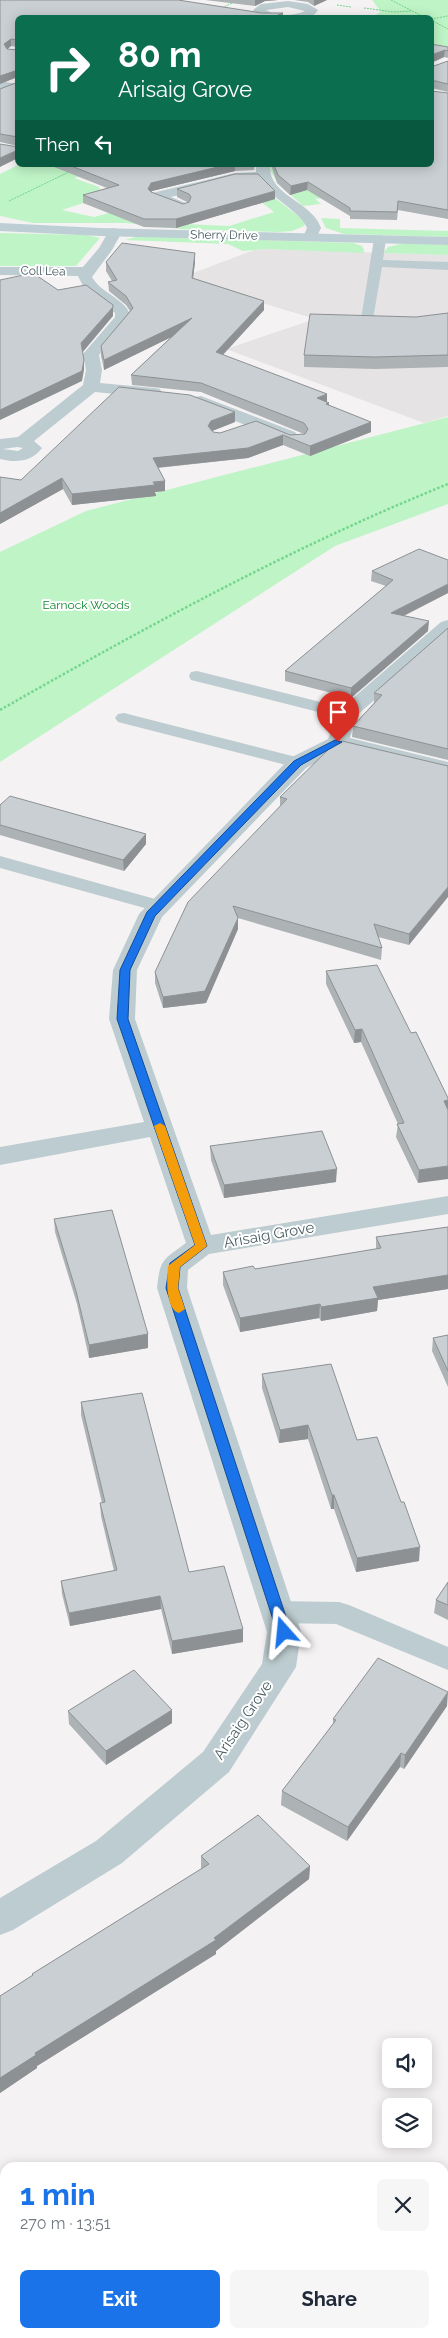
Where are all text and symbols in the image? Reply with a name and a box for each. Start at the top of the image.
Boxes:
text: 80 m [118,34,202,75]
icon: right [35,35,100,100]
text: Arisaig Grove [118,76,252,102]
icon: left [90,130,118,158]
text: Then [35,133,80,155]
street label: Sherry Drive [190,227,258,243]
street label: Coll Lea [20,264,66,278]
park label: Earnock Woods [42,598,130,612]
pin [317,691,359,742]
icon: arrive [324,698,352,726]
street label: Arisaig Grove [222,1218,316,1252]
position arrow [257,1605,309,1657]
street label: Arisaig Grove [210,1677,276,1763]
map controls [382,2038,432,2148]
button: sound [382,2038,432,2088]
button: layers [382,2098,432,2148]
text: 1 min [20,2177,96,2212]
button: close [377,2179,429,2231]
text: 270 m · 13:51 [20,2214,111,2233]
button: Exit [20,2270,220,2328]
button: Share [230,2270,429,2328]

